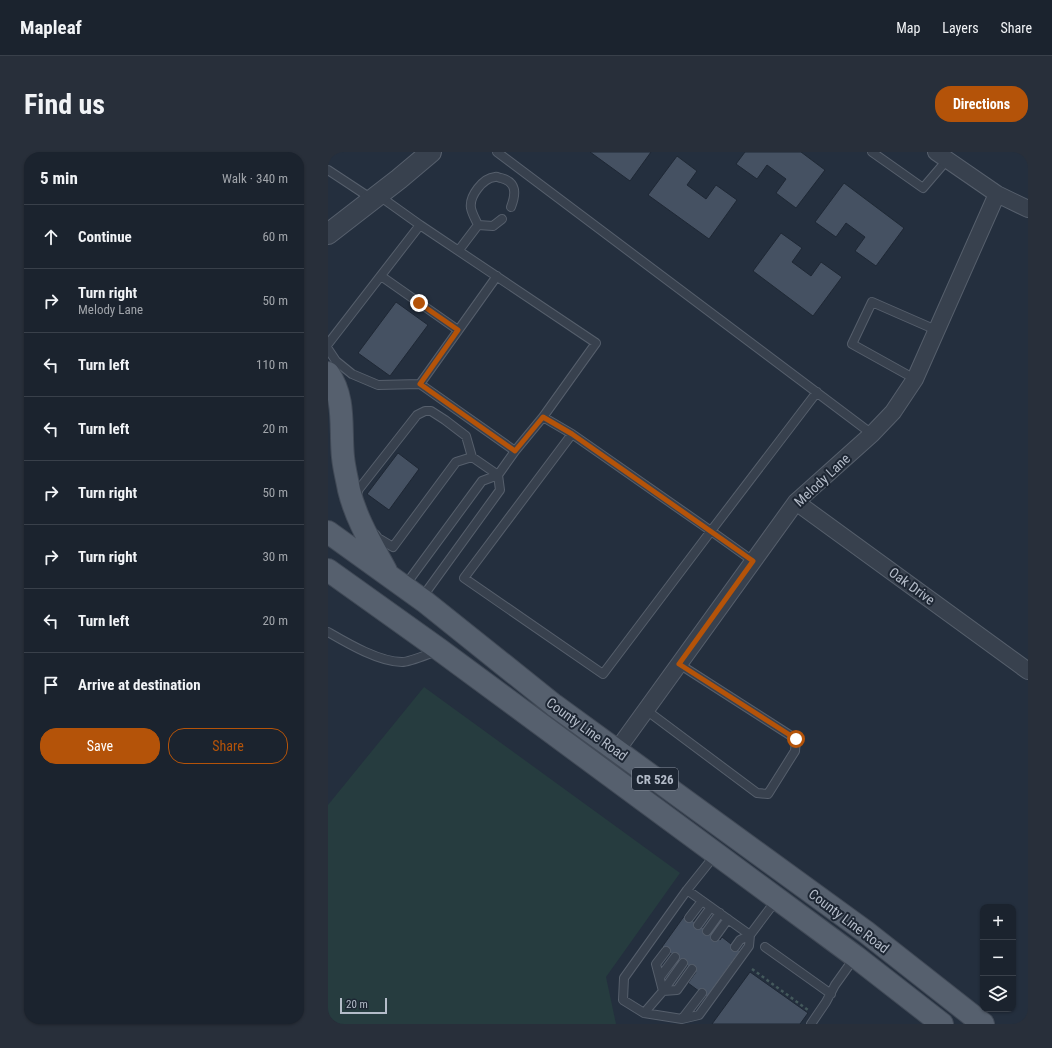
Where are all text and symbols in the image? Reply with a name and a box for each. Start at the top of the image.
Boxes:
text: Mapleaf [20,16,82,39]
text: Map [896,20,920,36]
text: Layers [942,20,979,36]
text: Share [1001,20,1032,36]
button: Directions [935,86,1028,122]
text: Find us [24,88,105,121]
text: 5 min [40,168,78,188]
text: Walk · 340 m [222,171,288,186]
icon: ahead [40,226,62,248]
text: Continue [78,228,132,246]
text: 60 m [262,229,288,244]
text: Turn right [78,284,137,302]
icon: right [40,290,62,312]
text: 50 m [262,293,288,308]
route end [410,294,428,312]
text: Melody Lane [78,302,143,317]
icon: left [40,354,62,376]
text: Turn left [78,356,129,374]
text: 110 m [256,357,288,372]
icon: left [40,418,62,440]
text: Turn left [78,420,129,438]
text: 20 m [262,421,288,436]
street label: Melody Lane [791,450,853,510]
icon: right [40,482,62,504]
text: Turn right [78,484,137,502]
text: 50 m [262,485,288,500]
icon: right [40,546,62,568]
text: Turn right [78,548,137,566]
text: 30 m [262,549,288,564]
street label: Oak Drive [886,564,938,608]
icon: left [40,610,62,632]
text: Turn left [78,612,129,630]
text: 20 m [262,613,288,628]
icon: arrive [40,674,62,696]
text: Arrive at destination [78,676,201,694]
street label: County Line Road [543,694,631,764]
button: Save [40,728,160,764]
button: Share [168,728,288,764]
route start [787,730,805,748]
road number: CR 526 [632,768,678,790]
street label: County Line Road [806,886,892,956]
map controls [980,904,1016,1012]
button: + [980,904,1016,940]
button: − [980,940,1016,976]
button: layers [980,976,1016,1012]
scale bar [340,996,387,1015]
text: 20 m [346,998,368,1011]

